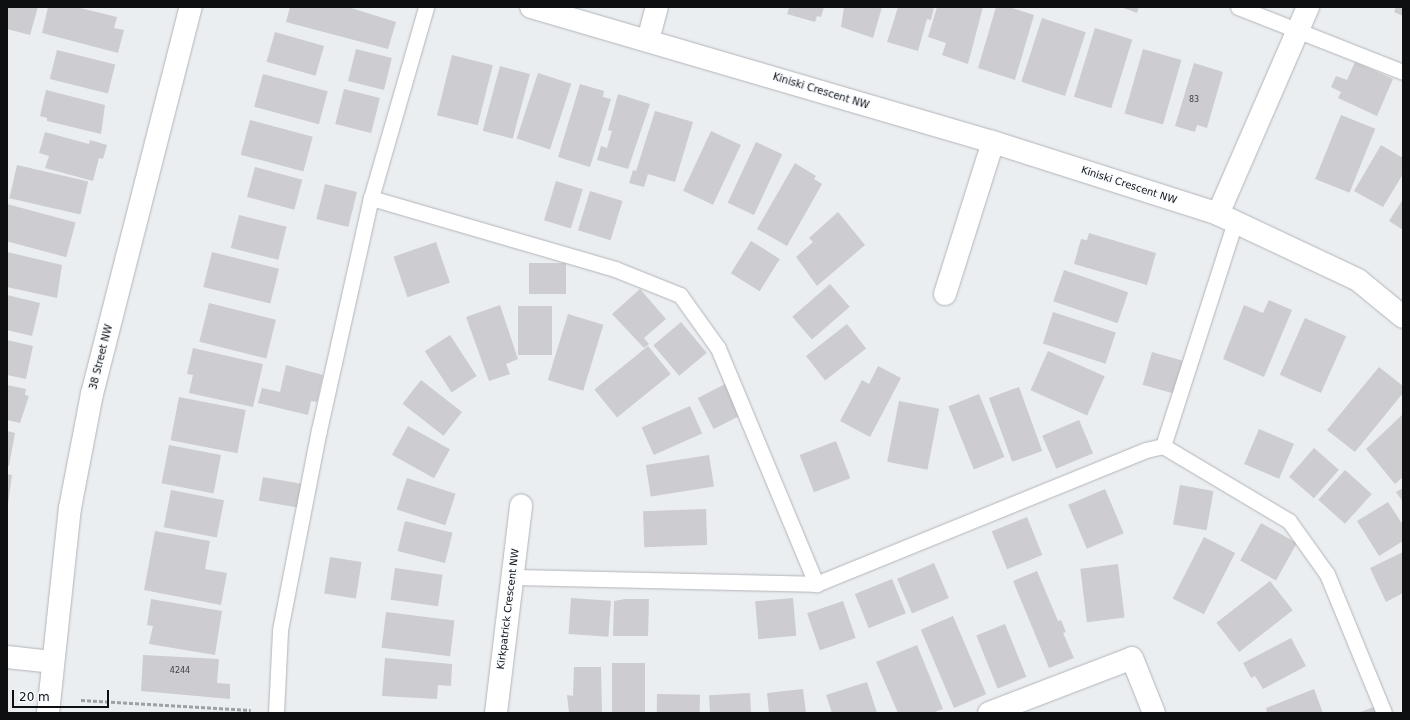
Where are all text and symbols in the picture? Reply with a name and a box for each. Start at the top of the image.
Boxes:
street label: Kiniski Crescent NW [771,71,871,111]
house number: 83 [1189,95,1199,105]
street label: Kiniski Crescent NW [1080,164,1178,206]
street label: 38 Street NW [87,323,115,391]
street label: Kirkpatrick Crescent NW [495,548,521,670]
house number: 4244 [170,666,190,676]
scale bar [14,682,111,708]
text: 20 m [19,690,50,704]

